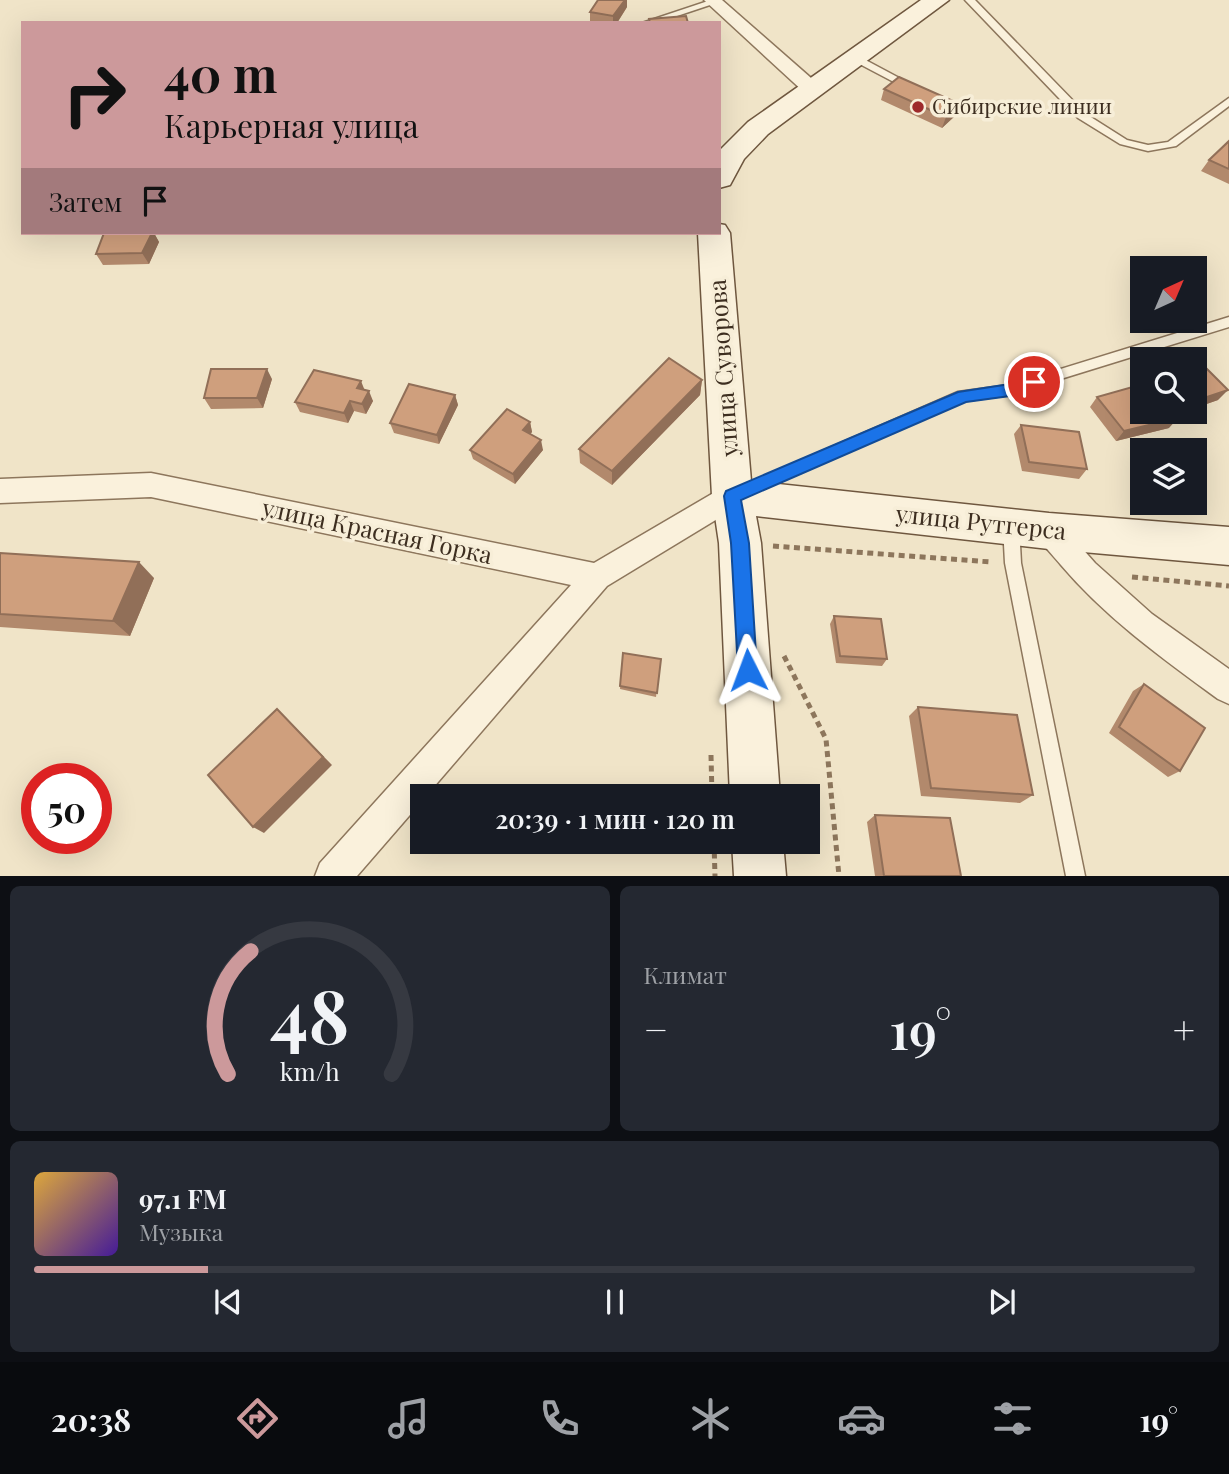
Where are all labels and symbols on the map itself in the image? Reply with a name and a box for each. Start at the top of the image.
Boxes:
place label: Сибирские линии [932,91,1112,119]
marker: Сибирские линии [910,99,926,115]
north arrow [1130,256,1208,332]
street label: улица Суворова [700,278,744,459]
pin [1004,352,1064,412]
street label: улица Красная Горка [259,490,495,570]
street label: улица Рутгерса [893,496,1068,546]
position arrow [711,633,785,707]
speed limit sign: 50 [21,763,112,854]

